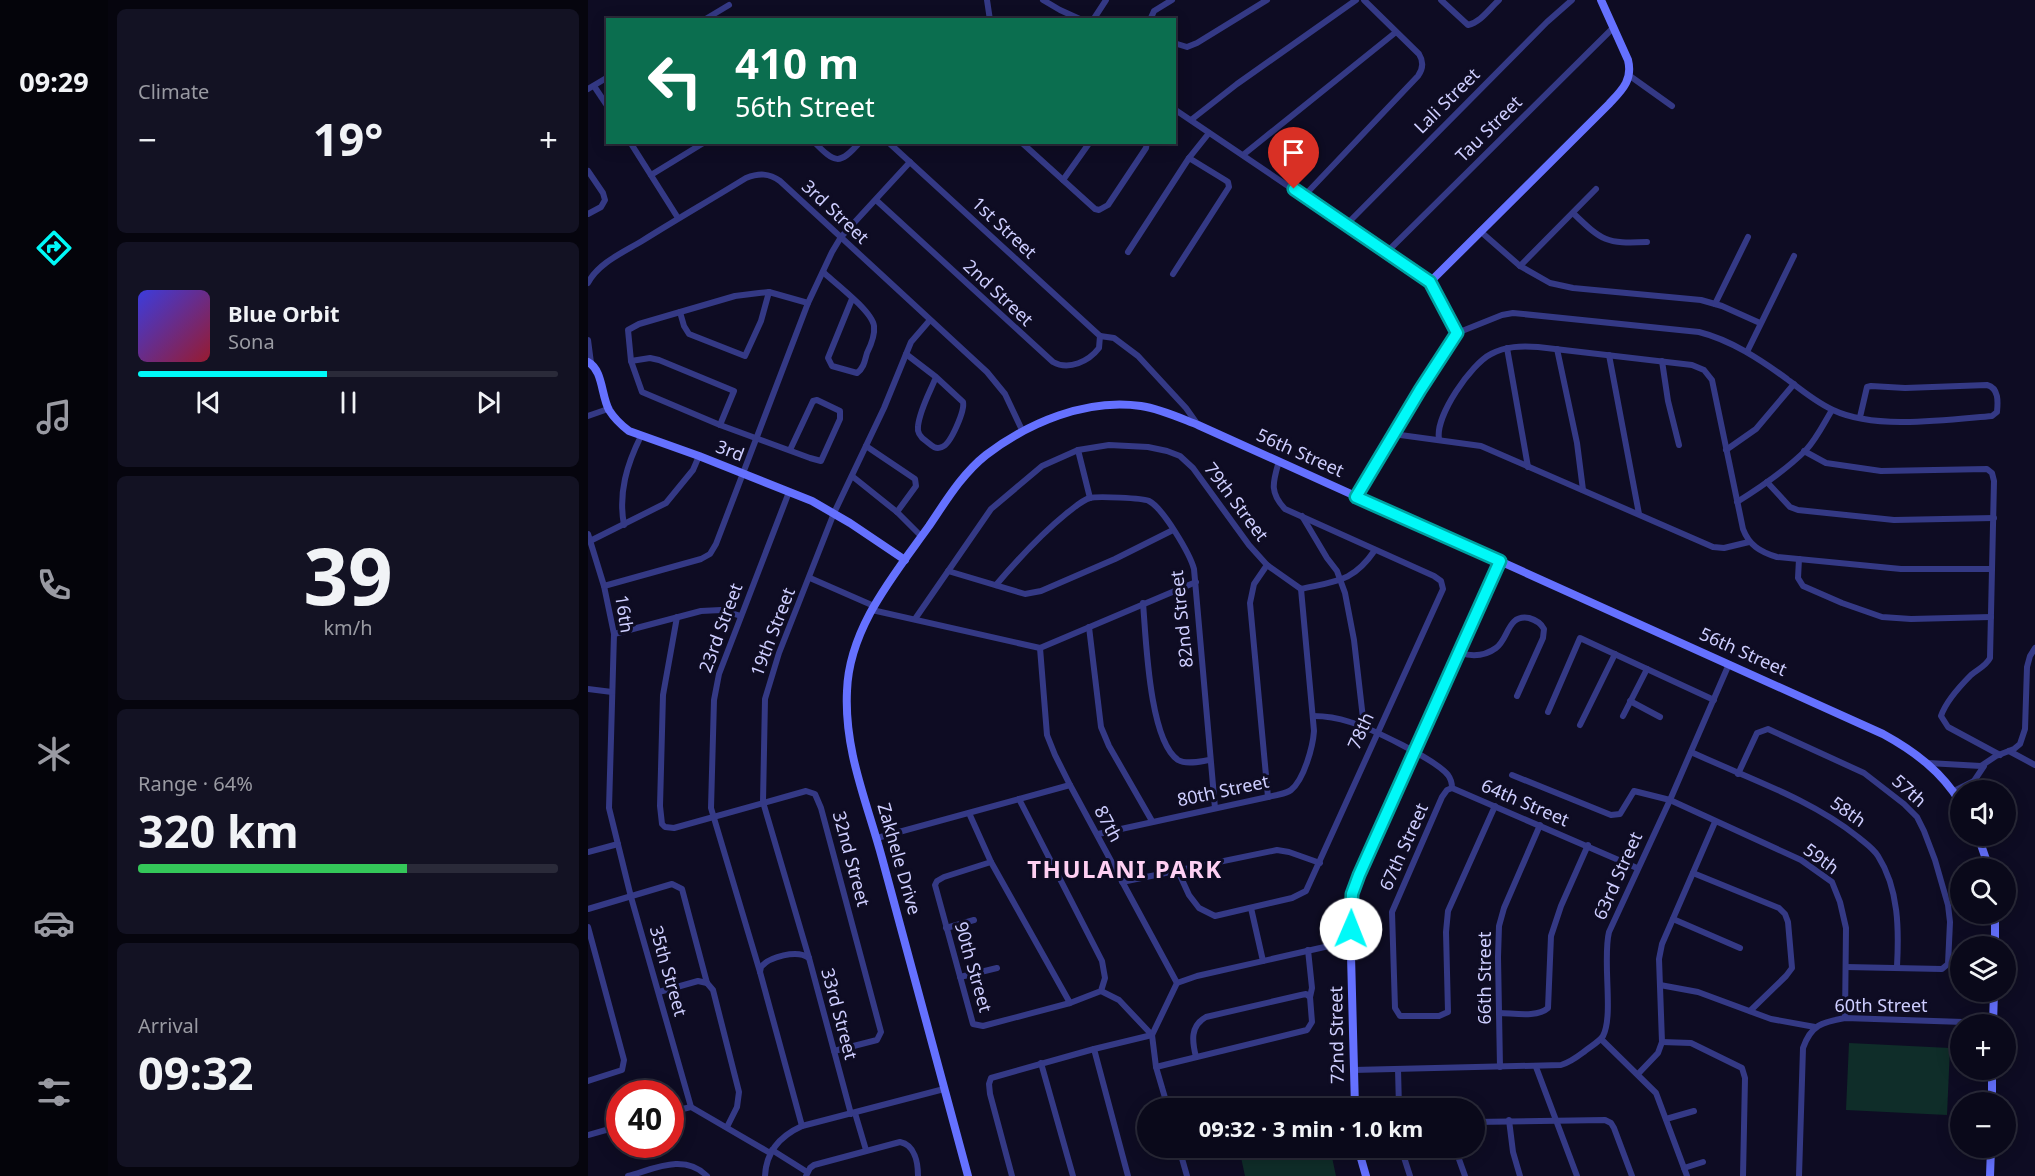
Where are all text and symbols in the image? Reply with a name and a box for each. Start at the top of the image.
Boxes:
text: 410 m [735,34,859,91]
icon: left [636,42,714,120]
street label: Lali Street [1408,62,1485,138]
text: 09:29 [19,63,89,100]
text: Climate [138,78,209,105]
text: 56th Street [735,88,875,125]
street label: Tau Street [1450,90,1527,167]
text: 19° [313,108,383,169]
text: − [138,117,157,162]
text: + [539,117,558,162]
pin [1268,127,1319,189]
icon: arrive [1277,136,1310,169]
street label: 3rd Street [797,174,875,249]
street label: 1st Street [967,191,1043,264]
icon: directions [33,227,75,269]
street label: 2nd Street [959,254,1039,331]
text: Blue Orbit [228,298,340,328]
text: Sona [228,328,275,355]
icon: previous [192,386,225,419]
icon: pause [332,386,365,419]
icon: next [472,386,505,419]
icon: music [33,396,75,438]
street label: 56th Street [1253,422,1348,482]
street label: 3rd [713,434,748,466]
street label: 79th Street [1199,457,1275,546]
text: 39 [303,522,393,628]
icon: phone [33,564,75,606]
street label: 82nd Street [1164,569,1198,669]
street label: 23rd Street [693,579,748,676]
street label: 19th Street [744,583,800,679]
street label: 16th [610,593,640,635]
text: km/h [323,614,373,641]
street label: 56th Street [1696,621,1791,681]
street label: 78th [1341,708,1379,753]
icon: climate [33,733,75,775]
street label: 80th Street [1175,768,1271,811]
street label: 57th [1887,769,1932,812]
text: Range · 64% [138,770,253,797]
street label: 64th Street [1478,773,1573,832]
map controls [1950,780,2016,1158]
button: sound [1950,780,2016,846]
street label: 58th [1826,790,1871,832]
street label: 67th Street [1373,799,1433,894]
text: 320 km [138,800,299,861]
street label: Zakhele Drive [873,800,927,917]
street label: 87th [1089,801,1128,846]
street label: 32nd Street [828,808,876,910]
street label: 63rd Street [1587,827,1647,923]
street label: 59th [1799,837,1844,879]
district label: THULANI PARK [1027,852,1223,885]
button: search [1950,858,2016,924]
position arrow [1319,897,1383,961]
icon: car [33,902,75,944]
street label: 90th Street [950,919,998,1015]
street label: 35th Street [645,923,693,1019]
street label: 66th Street [1472,931,1496,1025]
button: layers [1950,936,2016,1002]
street label: 33rd Street [816,965,864,1063]
street label: 72nd Street [1323,985,1349,1084]
street label: 60th Street [1834,993,1928,1017]
text: Arrival [138,1012,199,1039]
button: + [1950,1014,2016,1080]
text: 09:32 [138,1042,254,1103]
icon: filters [33,1071,75,1113]
speed limit sign: 40 [606,1080,684,1158]
button: − [1950,1092,2016,1158]
text: 09:32 · 3 min · 1.0 km [1199,1113,1423,1143]

